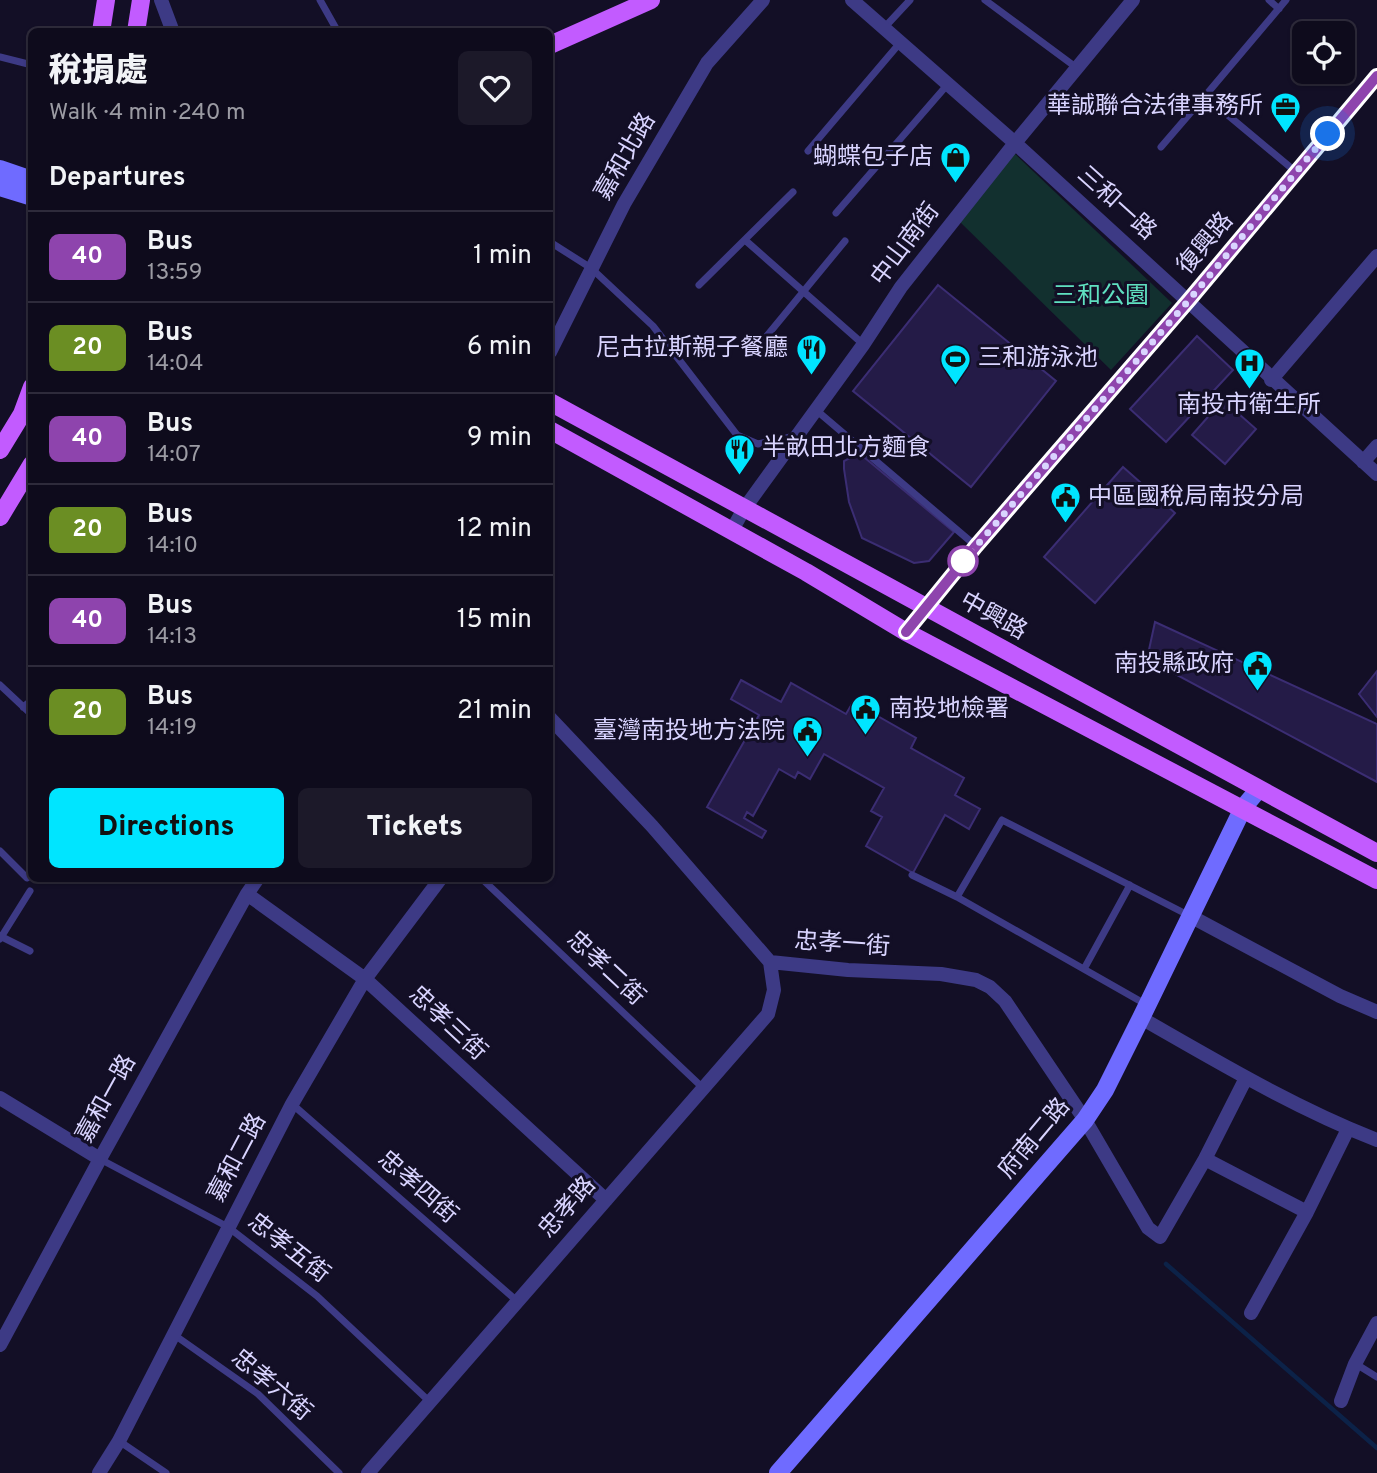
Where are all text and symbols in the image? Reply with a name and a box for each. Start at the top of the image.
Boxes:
map controls [1292,21,1355,84]
button: locate [1292,21,1355,84]
button: heart [458,51,532,125]
text: 稅捐處 [49,52,148,94]
office icon: 華誠聯合法律事務所 [1269,90,1303,134]
place label: 華誠聯合法律事務所 [1047,92,1263,122]
text: Walk · 4 min · 240 m [49,99,245,128]
street label: 嘉和北路 [589,108,663,206]
your location [1310,116,1345,151]
shop icon: 蝴蝶包子店 [939,141,973,185]
place label: 蝴蝶包子店 [813,143,933,173]
street label: 三和一路 [1070,161,1162,247]
text: Departures [49,162,186,195]
street label: 中山南街 [865,198,947,292]
street label: 復興路 [1171,207,1241,281]
text: Bus [147,226,193,259]
text: 1 min [473,240,532,273]
text: 40 [72,242,103,272]
text: 13:59 [147,259,202,288]
park label: 三和公園 [1053,282,1149,312]
text: Bus [147,317,193,350]
text: 6 min [467,331,532,364]
restaurant icon: 尼古拉斯親子餐廳 [794,332,828,376]
text: 20 [72,333,103,363]
place label: 尼古拉斯親子餐廳 [596,334,788,364]
sports icon: 三和游泳池 [938,342,972,386]
place label: 三和游泳池 [978,344,1098,374]
hospital icon: 南投市衛生所 [1232,347,1266,391]
text: 14:04 [147,350,204,379]
place label: 南投市衛生所 [1177,391,1321,421]
text: Bus [147,408,193,441]
text: 9 min [467,422,532,455]
text: 40 [72,424,103,454]
restaurant icon: 半畝田北方麵食 [722,432,756,476]
place label: 半畝田北方麵食 [762,434,930,464]
text: 14:07 [147,441,201,470]
public building icon: 中區國稅局南投分局 [1048,481,1082,525]
place label: 中區國稅局南投分局 [1088,483,1304,513]
text: Bus [147,499,193,532]
text: 12 min [457,513,532,546]
text: 20 [72,515,103,545]
text: 14:10 [147,532,198,561]
unlabelled marker [948,546,978,576]
street label: 中興路 [954,586,1032,648]
text: Bus [147,590,193,623]
text: 15 min [457,604,532,637]
text: 40 [72,606,103,636]
text: 14:13 [147,623,197,652]
public building icon: 南投縣政府 [1240,648,1274,692]
place label: 南投縣政府 [1114,650,1234,680]
text: Bus [147,681,193,714]
public building icon: 南投地檢署 [849,693,883,737]
text: 21 min [457,695,532,728]
place label: 南投地檢署 [889,695,1009,725]
text: 20 [72,697,103,727]
text: 14:19 [147,714,197,743]
public building icon: 臺灣南投地方法院 [791,715,825,759]
place label: 臺灣南投地方法院 [593,717,785,747]
button: Directions [49,788,284,868]
button: Tickets [298,788,532,868]
street label: 忠孝二街 [560,925,650,1013]
street label: 忠孝一街 [793,927,891,963]
street label: 忠孝三街 [402,980,492,1068]
street label: 嘉和一路 [71,1050,143,1148]
street label: 府南二路 [993,1093,1077,1185]
street label: 嘉和二路 [202,1109,274,1207]
street label: 忠孝四街 [371,1145,463,1231]
street label: 忠孝路 [533,1171,603,1245]
street label: 忠孝五街 [241,1208,335,1290]
street label: 忠孝六街 [225,1344,317,1428]

